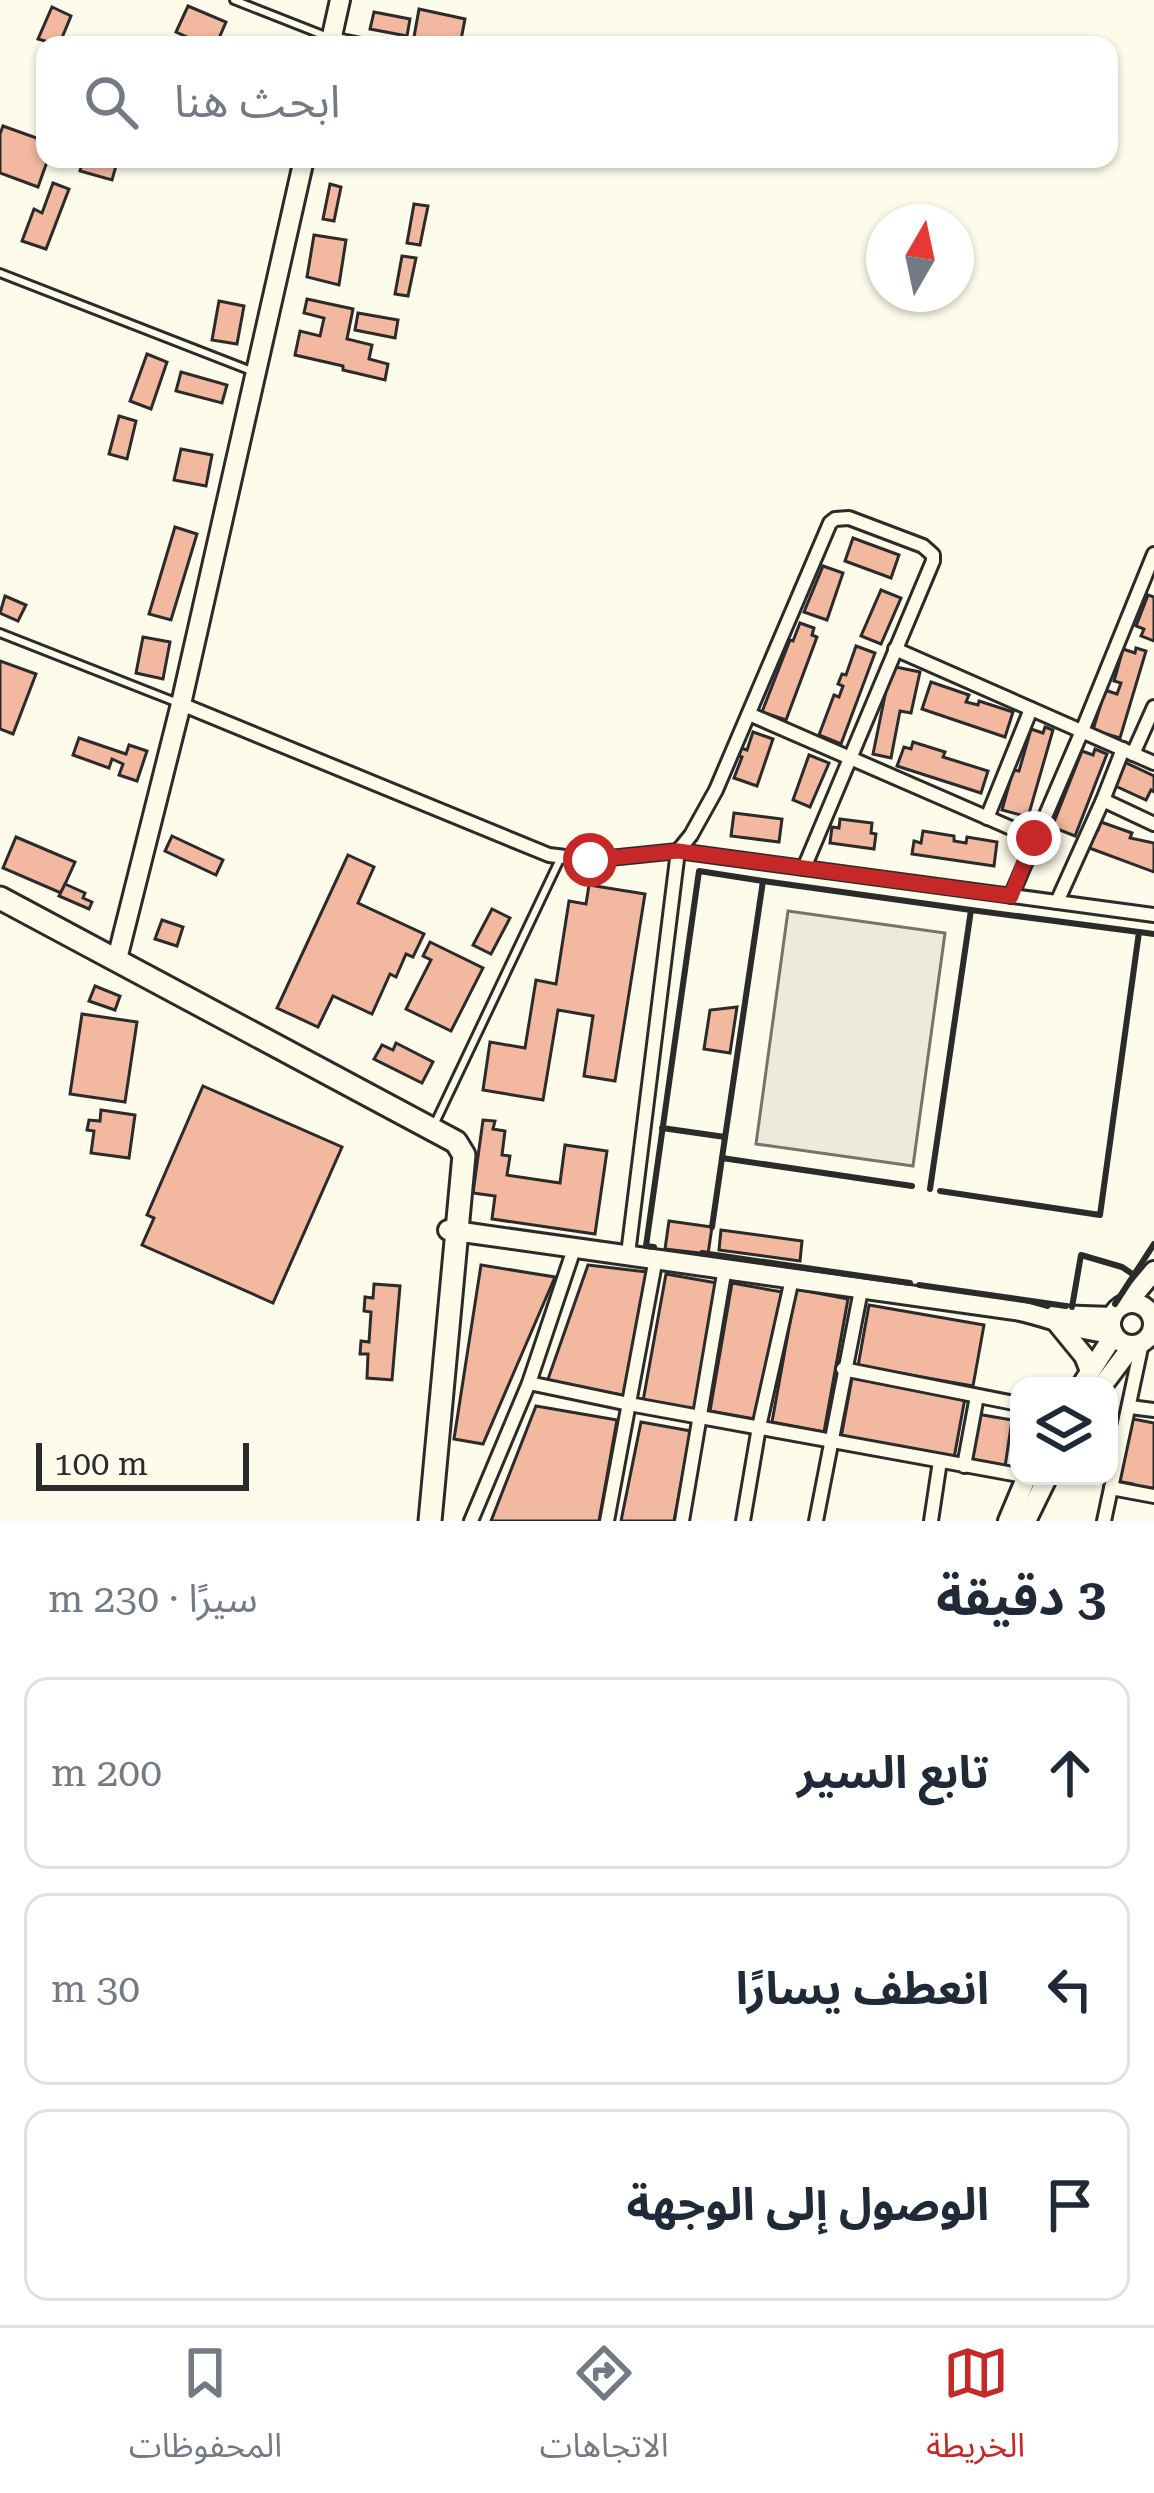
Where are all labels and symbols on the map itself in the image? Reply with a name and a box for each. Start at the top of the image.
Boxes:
north arrow [866,204,974,312]
route end [1007,811,1061,865]
route start [563,833,617,887]
scale bar [36,1437,249,1490]

